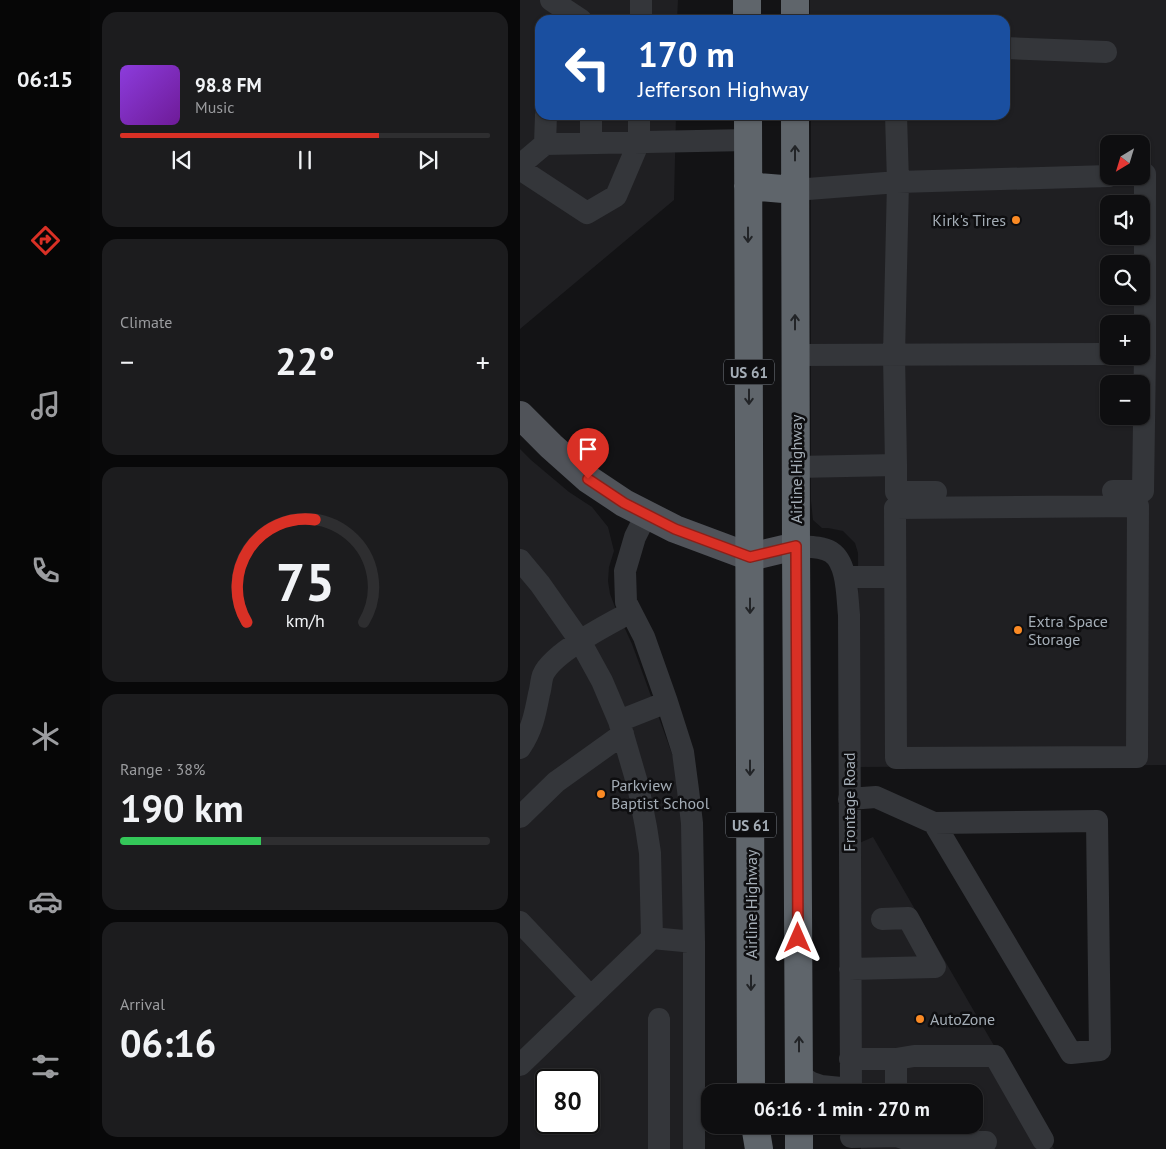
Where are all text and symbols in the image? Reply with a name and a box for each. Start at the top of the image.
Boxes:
text: 170 m [638,31,735,77]
icon: left [555,35,620,100]
text: 06:15 [17,65,73,93]
text: 98.8 FM [195,73,262,97]
text: Jefferson Highway [638,75,809,103]
text: Music [195,97,235,117]
north arrow [1100,135,1150,185]
map controls [1100,135,1150,425]
one-way arrow [790,145,800,161]
icon: previous [168,146,196,174]
icon: pause [291,146,319,174]
icon: next [414,146,442,174]
button: sound [1100,195,1150,245]
place label: Kirk's Tires [932,210,1006,230]
marker: Kirk's Tires [1010,214,1022,226]
icon: directions [28,223,63,258]
one-way arrow [743,226,753,242]
button: search [1100,255,1150,305]
text: Climate [120,312,172,332]
one-way arrow [790,315,800,331]
button: + [1100,315,1150,365]
text: 22° [275,336,335,385]
text: − [120,343,134,380]
text: + [476,343,490,380]
road number: US 61 [724,360,774,384]
button: − [1100,375,1150,425]
icon: music [28,388,63,423]
one-way arrow [744,388,754,405]
street label: Airline Highway [786,414,806,523]
pin [567,428,609,479]
icon: arrive [574,435,602,463]
text: 75 [276,548,334,615]
icon: phone [28,553,63,588]
one-way arrow [745,598,755,614]
text: km/h [285,609,325,632]
place label: Extra Space Storage [1028,611,1108,649]
marker: Extra Space Storage [1012,624,1024,636]
icon: climate [28,719,63,754]
street label: Frontage Road [839,752,859,852]
text: Range · 38% [120,759,205,779]
one-way arrow [745,760,755,776]
place label: Parkview Baptist School [611,775,710,813]
text: 190 km [120,783,244,832]
marker: Parkview Baptist School [595,788,607,800]
road number: US 61 [726,812,776,838]
street label: Airline Highway [741,849,761,958]
icon: car [28,884,63,919]
position arrow [771,911,823,963]
one-way arrow [746,975,756,991]
text: Arrival [120,994,165,1014]
place label: AutoZone [930,1009,995,1029]
marker: AutoZone [914,1013,926,1025]
text: 06:16 [120,1018,216,1067]
one-way arrow [794,1036,804,1052]
icon: filters [28,1049,63,1084]
speed limit sign: 80 [535,1069,600,1134]
text: 06:16 · 1 min · 270 m [754,1097,930,1121]

